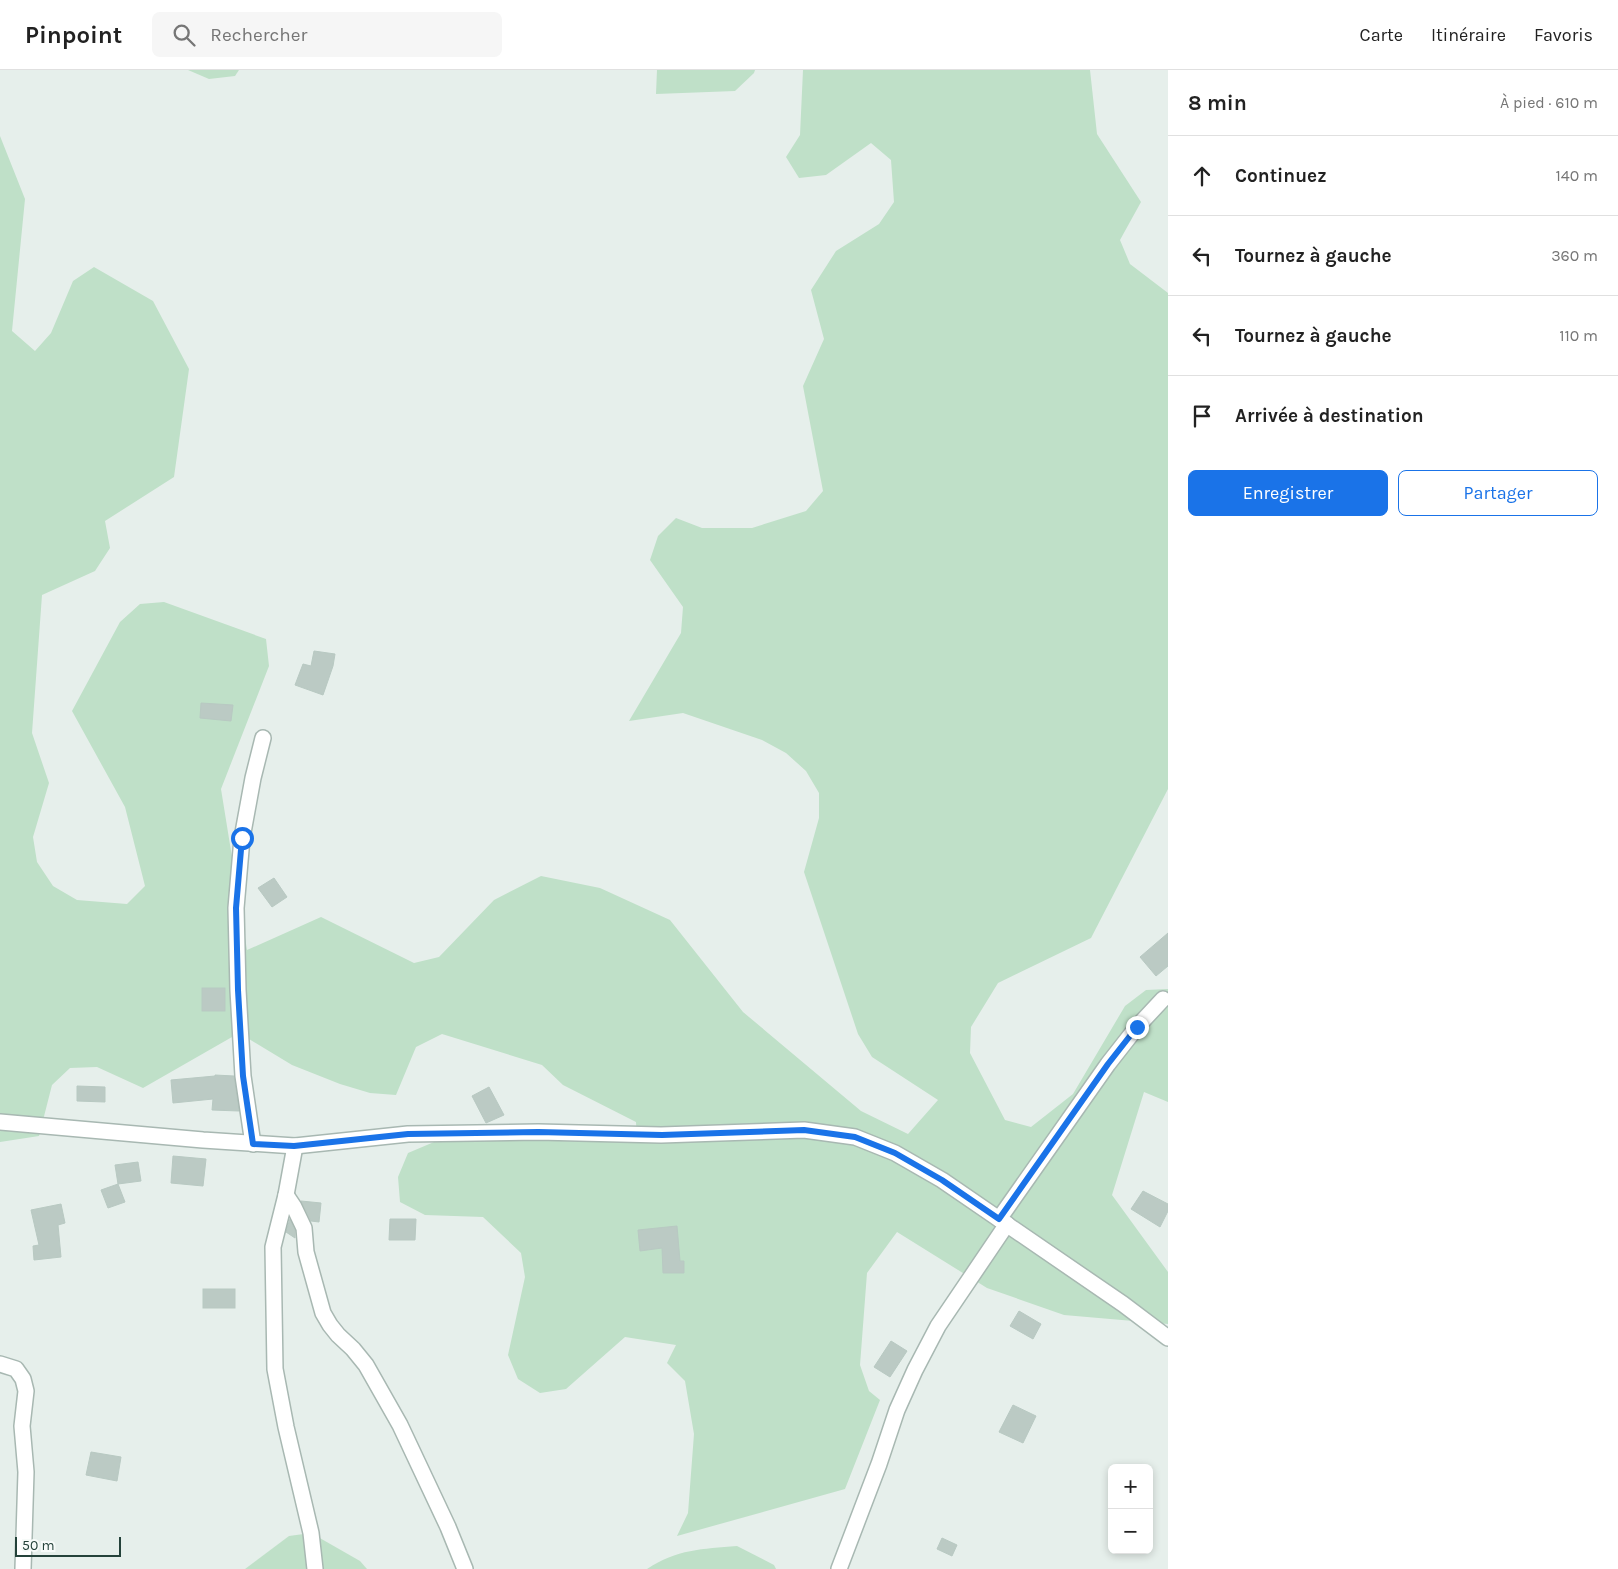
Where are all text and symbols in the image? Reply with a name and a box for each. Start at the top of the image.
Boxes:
search box [152,12,502,57]
text: Pinpoint [25,21,122,49]
icon: search [170,21,198,49]
text: Rechercher [210,24,307,46]
text: Carte [1360,24,1403,46]
text: Itinéraire [1431,24,1506,46]
text: Favoris [1534,24,1593,46]
text: 8 min [1188,91,1247,115]
text: À pied · 610 m [1500,93,1598,112]
icon: ahead [1188,162,1216,190]
text: Continuez [1235,165,1327,187]
text: 140 m [1556,166,1598,185]
icon: left [1188,242,1216,270]
text: Tournez à gauche [1235,245,1392,267]
text: 360 m [1551,246,1598,265]
icon: left [1188,322,1216,350]
text: Tournez à gauche [1235,325,1392,347]
text: 110 m [1559,326,1598,345]
icon: arrive [1188,402,1216,430]
text: Arrivée à destination [1235,405,1424,427]
button: Enregistrer [1188,470,1388,516]
button: Partager [1398,470,1598,516]
route start [231,827,254,850]
route end [1126,1016,1149,1039]
map controls [1108,1464,1153,1554]
button: + [1108,1464,1153,1509]
button: − [1108,1509,1153,1554]
scale bar [15,1534,121,1557]
text: 50 m [22,1537,55,1554]

